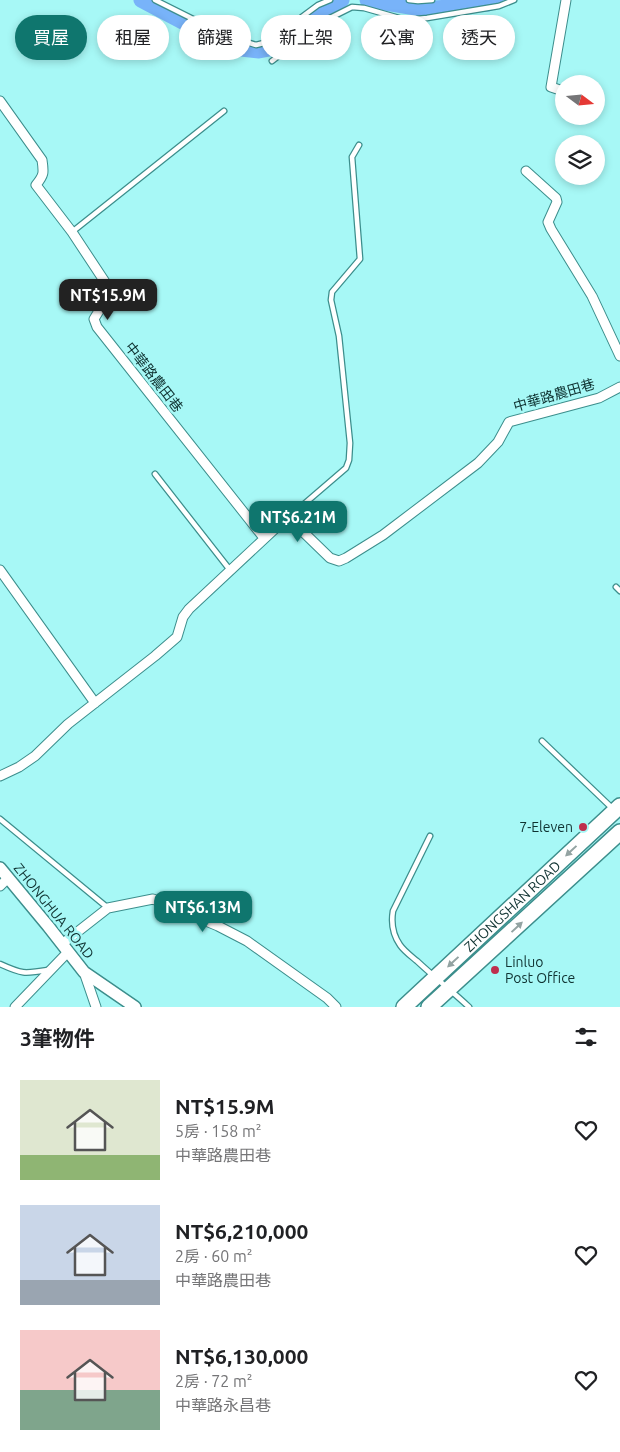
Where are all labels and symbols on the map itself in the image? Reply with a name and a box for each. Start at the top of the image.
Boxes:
north arrow [555,75,605,125]
pin: NT$15.9M [56,278,160,321]
street label: 中華路農田巷 [122,339,186,415]
street label: 中華路農田巷 [511,376,597,414]
pin: NT$6.21M [246,500,350,543]
place label: 7-Eleven [519,819,573,835]
marker: 7-Eleven [577,821,589,833]
one-way arrow [566,845,578,857]
street label: ZHONGSHAN ROAD [461,857,564,955]
street label: ZHONGHUA ROAD [11,860,97,962]
pin: NT$6.13M [151,890,255,933]
one-way arrow [510,921,522,933]
place label: Linluo Post Office [505,954,575,986]
one-way arrow [447,956,459,968]
marker: Linluo Post Office [489,964,501,976]

